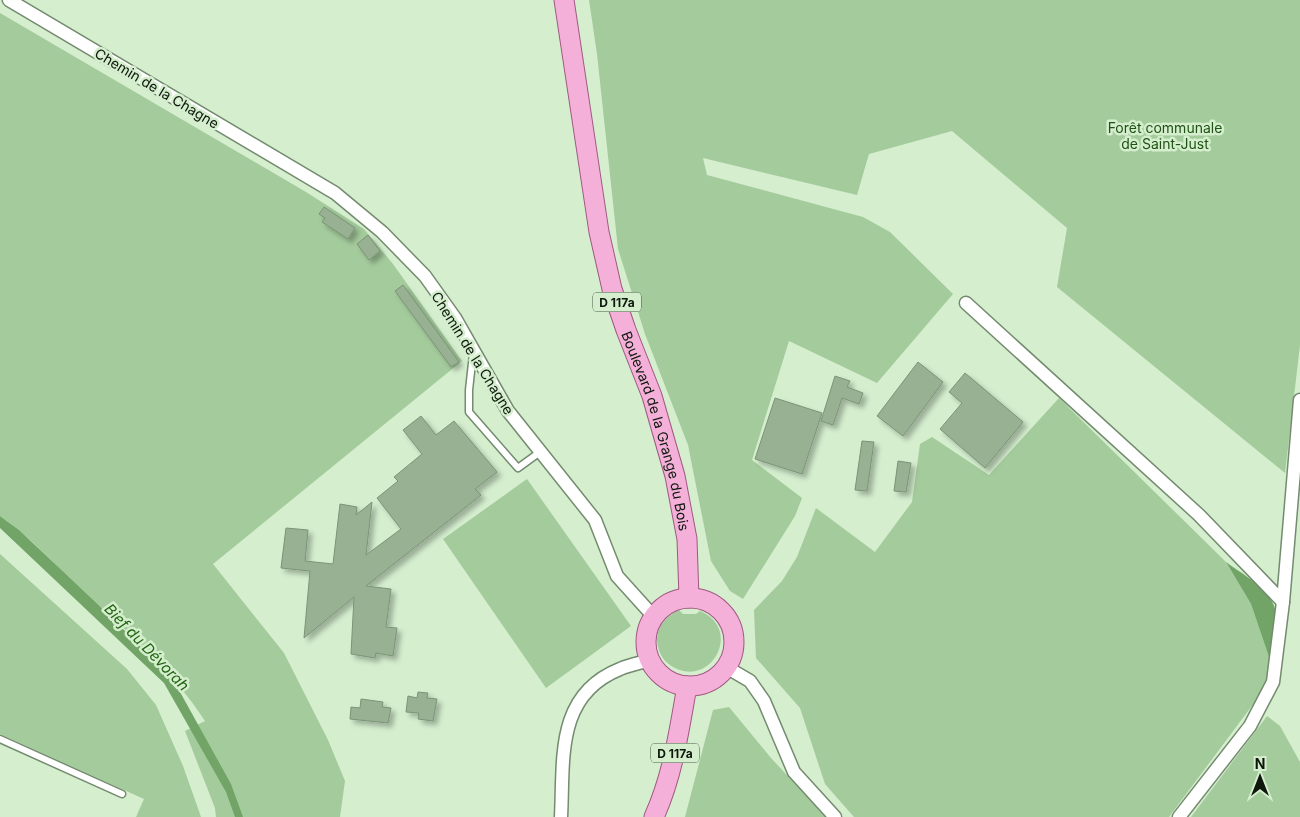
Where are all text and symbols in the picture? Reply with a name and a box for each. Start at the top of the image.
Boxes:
street label: Chemin de la Chagne [92,44,222,132]
park label: Forêt communale de Saint-Just [1108,119,1222,152]
street label: Chemin de la Chagne [428,288,518,418]
road number: D 117a [593,292,641,312]
street label: Boulevard de la Grange du Bois [619,328,694,532]
water label: Bief du Dévorah [101,599,194,695]
road number: D 117a [651,744,699,762]
north arrow [1235,752,1285,802]
text: N [1255,755,1265,772]

